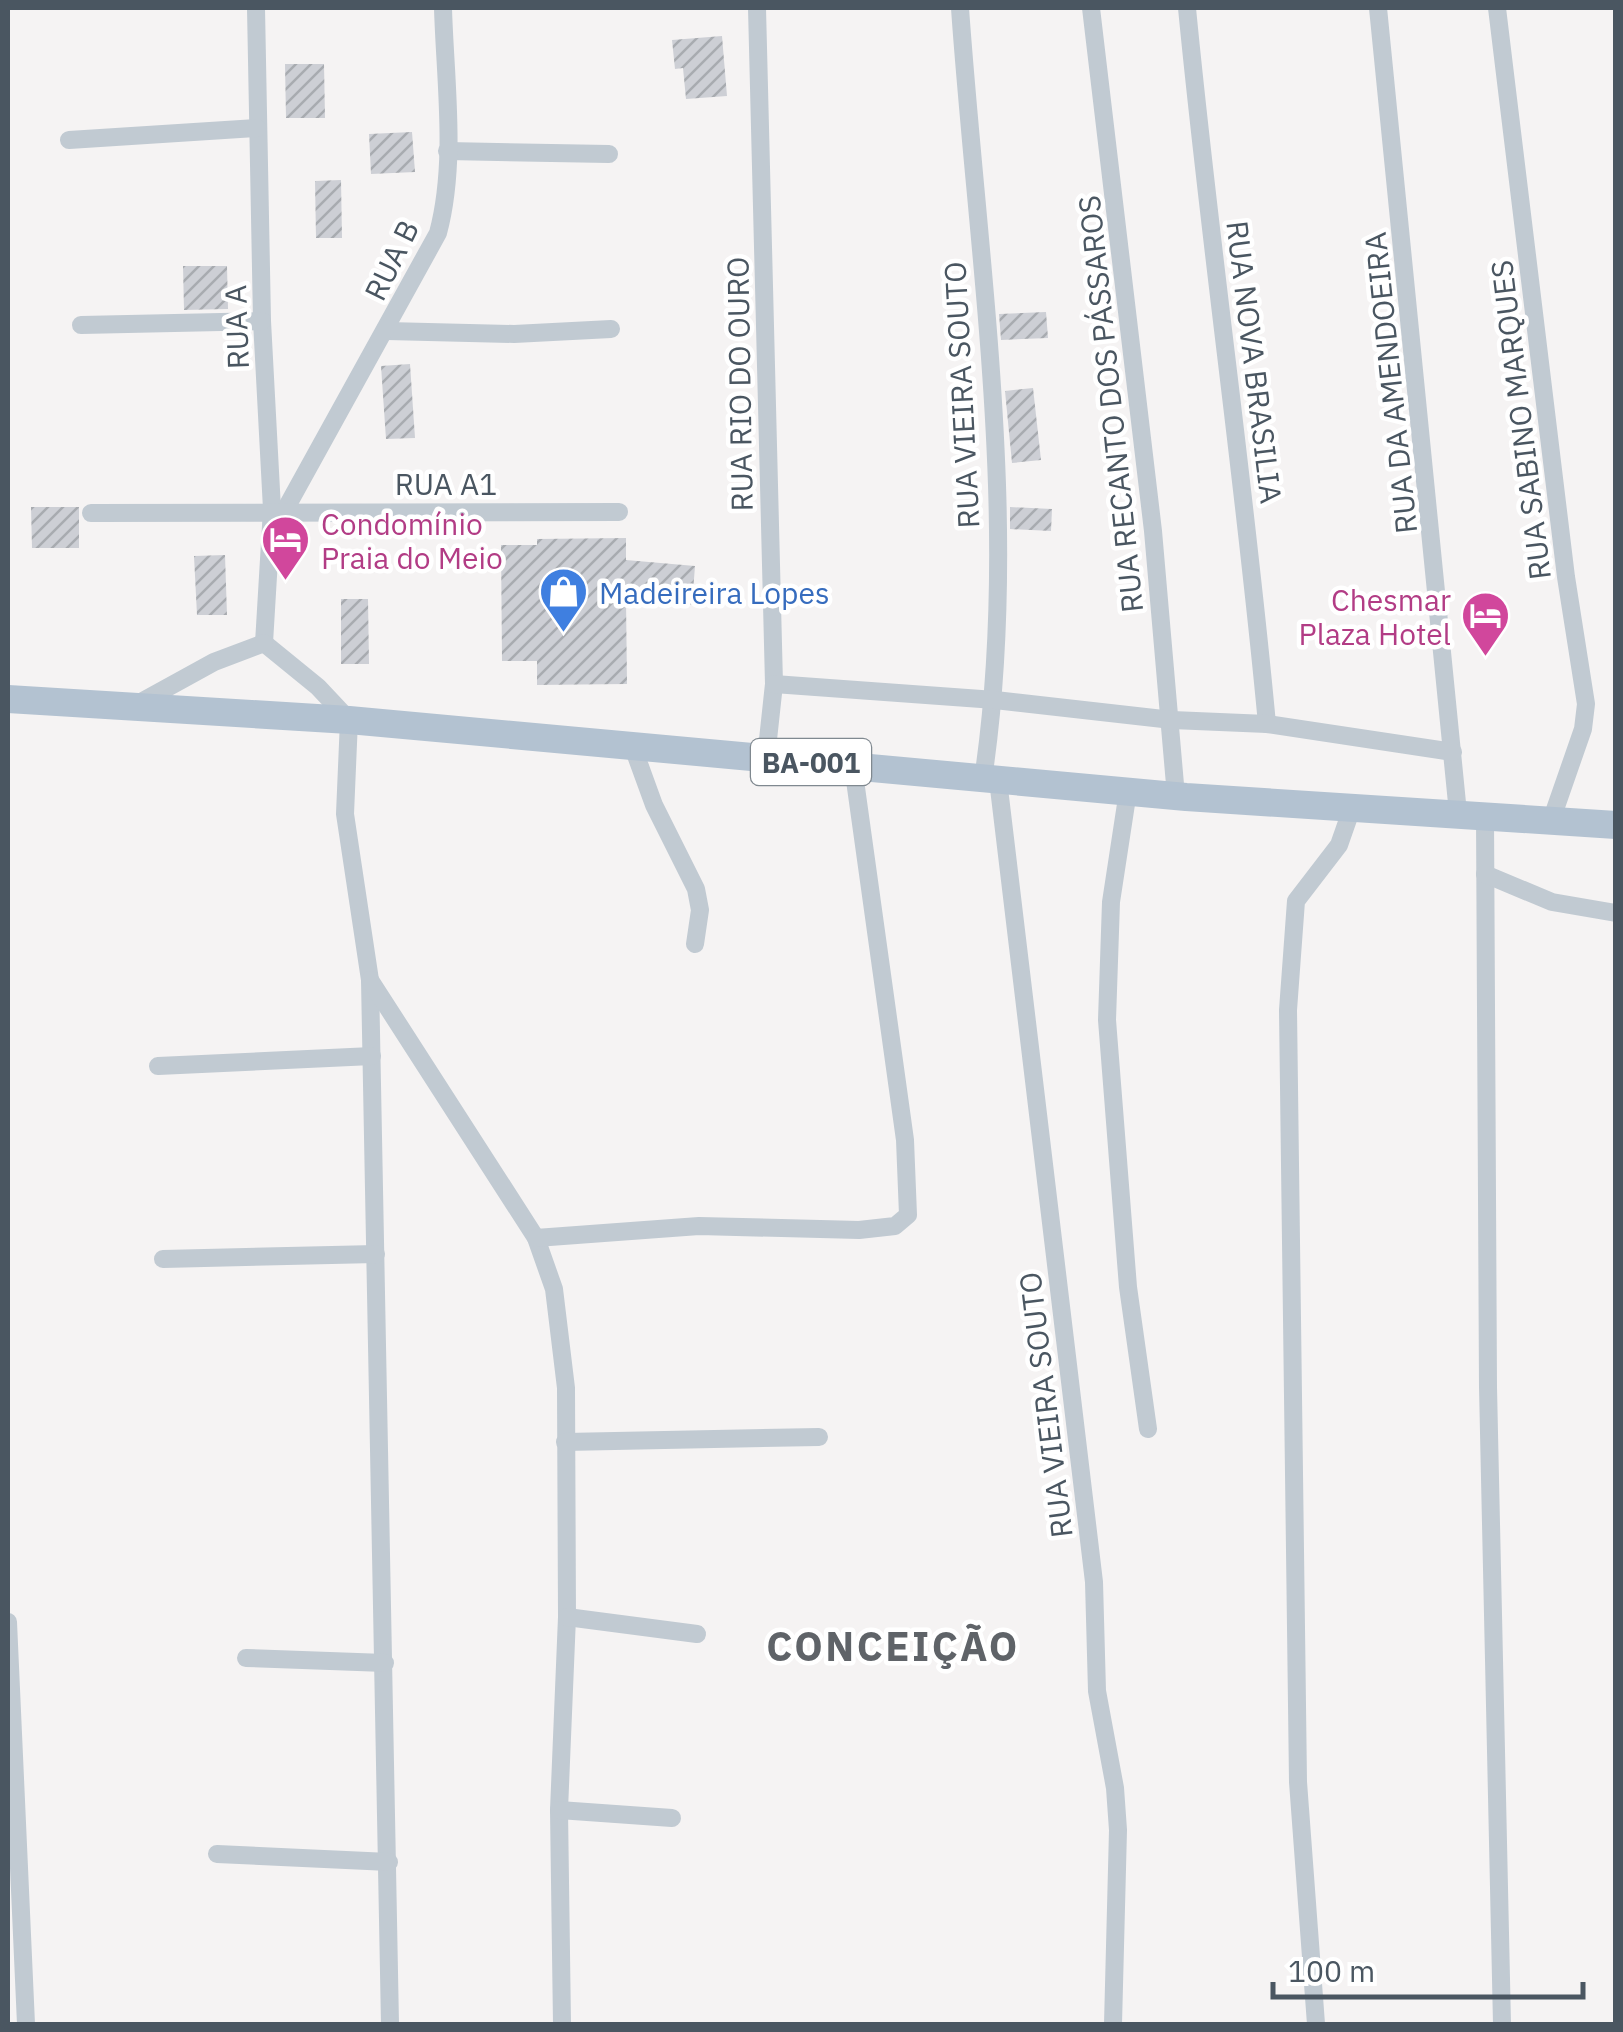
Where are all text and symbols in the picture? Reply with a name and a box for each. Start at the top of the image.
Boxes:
street label: RUA RECANTO DOS PÁSSAROS [1069,194,1151,614]
street label: RUA B [355,213,427,307]
street label: RUA NOVA BRASILIA [1218,219,1292,505]
street label: RUA DA AMENDOEIRA [1355,230,1425,536]
street label: RUA RIO DO OURO [717,256,761,512]
street label: RUA SABINO MARQUES [1481,258,1559,582]
street label: RUA VIEIRA SOUTO [935,261,987,529]
street label: RUA A [215,284,257,370]
street label: RUA A1 [395,464,497,503]
place label: Condomínio Praia do Meio [321,504,503,577]
hotel icon: Condomínio Praia do Meio [260,514,312,582]
shop icon: Madeireira Lopes [538,566,590,634]
place label: Madeireira Lopes [599,573,830,612]
place label: Chesmar Plaza Hotel [1299,580,1451,653]
hotel icon: Chesmar Plaza Hotel [1460,590,1512,658]
road number: BA-001 [751,739,871,785]
street label: RUA VIEIRA SOUTO [1009,1270,1081,1540]
district label: CONCEIÇÃO [766,1620,1020,1672]
scale bar [1273,1937,1583,1999]
text: 100 m [1288,1951,1375,1990]

